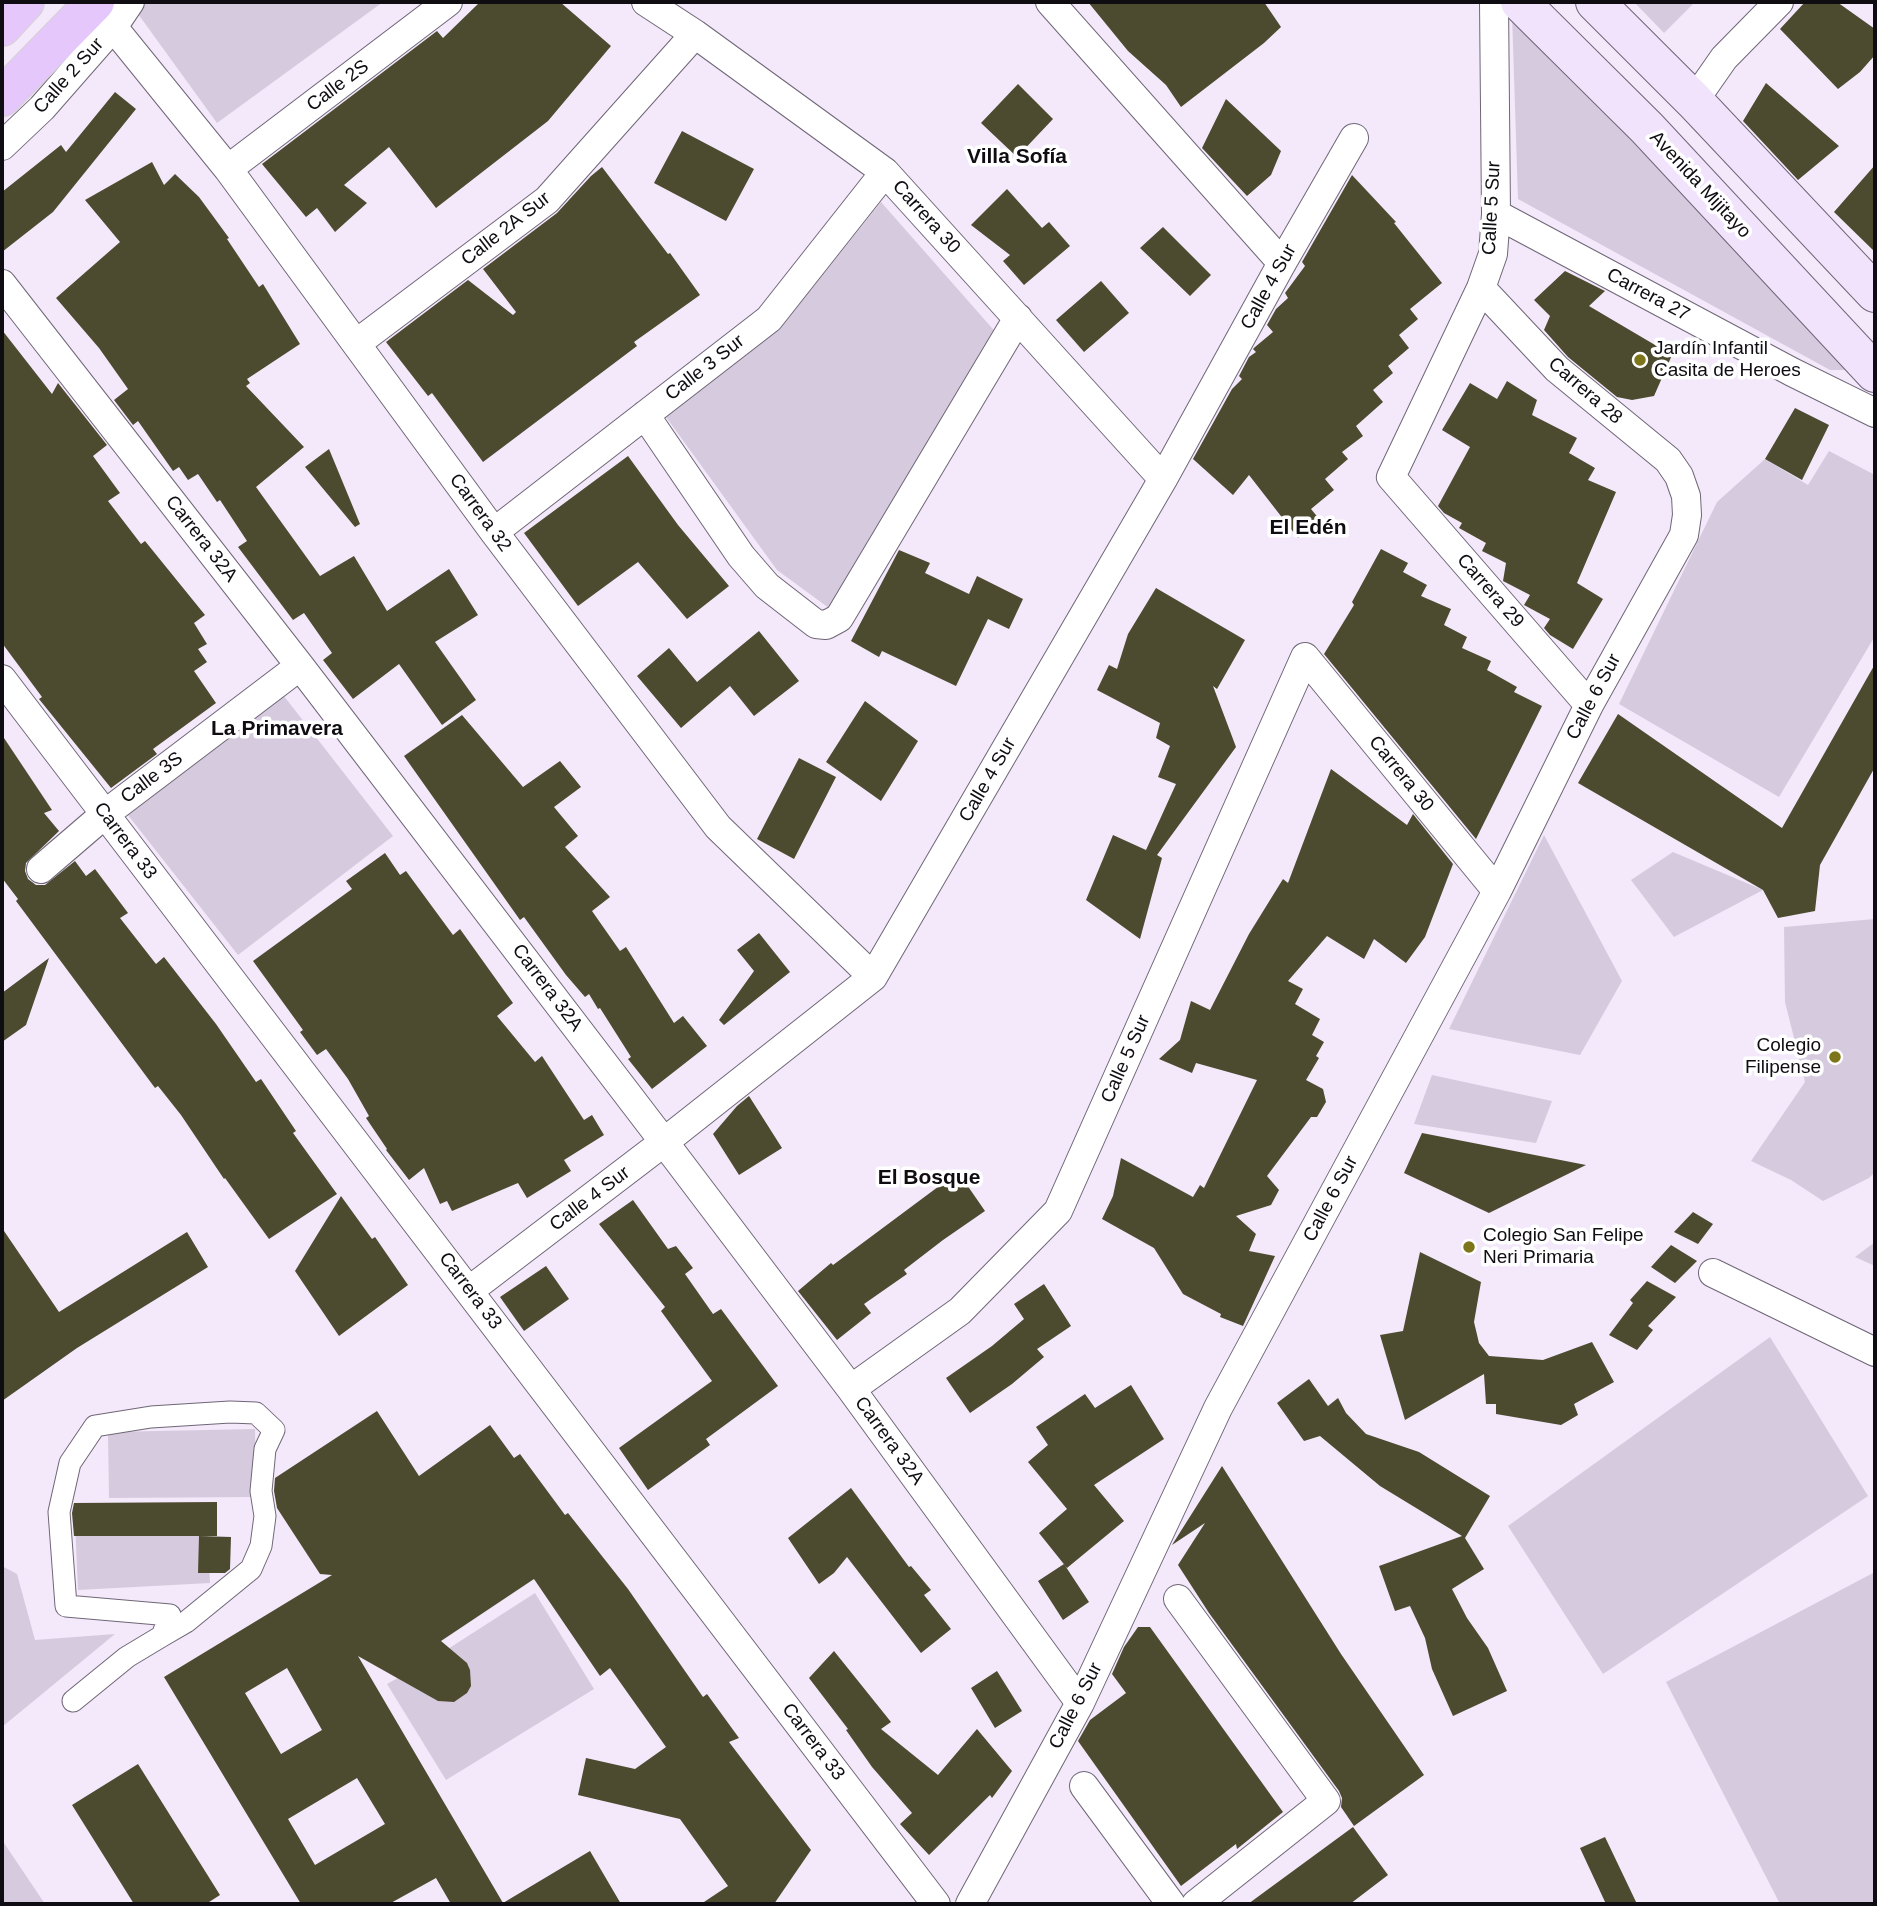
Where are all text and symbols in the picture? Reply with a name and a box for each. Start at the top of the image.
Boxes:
street label: Calle 2 Sur [29,33,109,119]
street label: Calle 2S [302,55,374,117]
street label: Avenida Mijitayo [1645,127,1755,243]
district label: Villa Sofía [967,144,1067,170]
street label: Calle 5 Sur [1478,160,1506,256]
street label: Carrera 30 [887,176,965,258]
street label: Calle 2A Sur [457,187,555,271]
street label: Calle 4 Sur [1236,240,1302,334]
street label: Carrera 27 [1603,264,1693,326]
street label: Calle 3 Sur [661,330,749,406]
place label: Jardín Infantil Casita de Heroes [1654,338,1801,382]
marker: Jardín Infantil Casita de Heroes [1632,352,1648,368]
street label: Carrera 28 [1543,353,1627,429]
street label: Carrera 32 [444,470,516,556]
street label: Carrera 32A [160,491,242,587]
district label: El Edén [1269,515,1347,541]
street label: Carrera 29 [1452,549,1528,633]
street label: Calle 6 Sur [1562,650,1626,744]
district label: La Primavera [211,716,343,742]
street label: Carrera 30 [1364,732,1438,816]
street label: Calle 4 Sur [955,734,1021,826]
street label: Calle 3S [116,747,188,809]
street label: Carrera 33 [89,798,161,884]
street label: Carrera 32A [507,940,587,1036]
street label: Calle 5 Sur [1096,1011,1156,1107]
place label: Colegio Filipense [1745,1035,1821,1079]
marker: Colegio Filipense [1827,1049,1843,1065]
street label: Calle 6 Sur [1299,1152,1363,1246]
street label: Calle 4 Sur [546,1162,634,1236]
district label: El Bosque [878,1165,980,1191]
place label: Colegio San Felipe Neri Primaria [1483,1225,1644,1269]
marker: Colegio San Felipe Neri Primaria [1461,1239,1477,1255]
street label: Carrera 33 [434,1248,506,1334]
street label: Carrera 32A [849,1392,929,1490]
street label: Calle 6 Sur [1045,1659,1107,1753]
street label: Carrera 33 [777,1699,849,1785]

